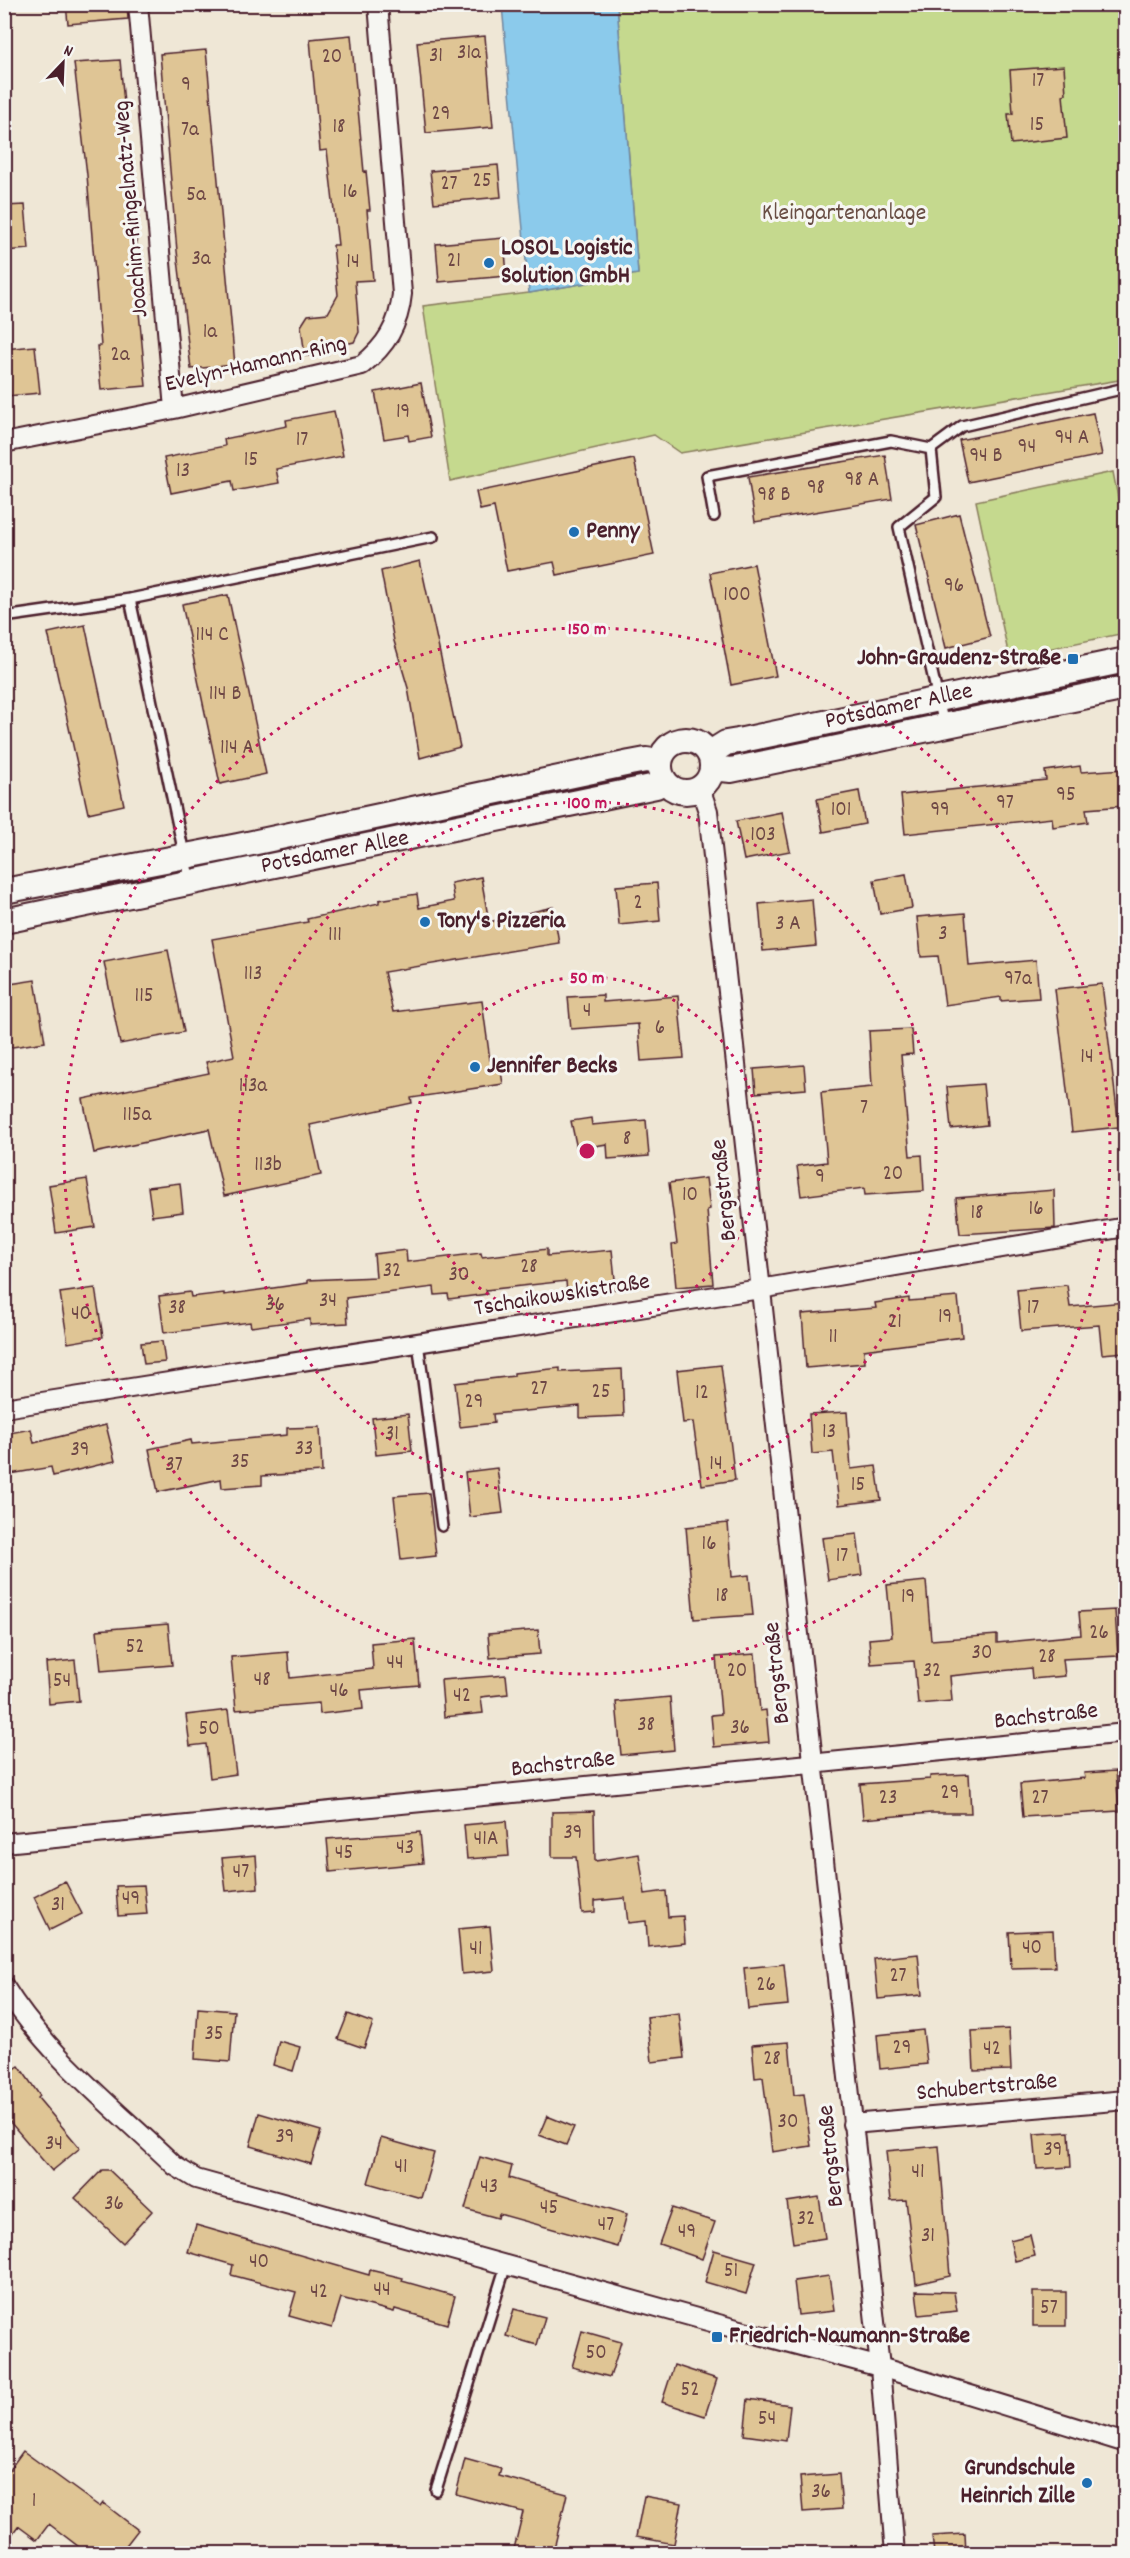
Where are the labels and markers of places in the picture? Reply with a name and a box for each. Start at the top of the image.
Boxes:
place label: LOSOL Logistic Solution GmbH [501,232,633,294]
marker: LOSOL Logistic Solution GmbH [482,256,496,270]
place label: Penny [586,515,641,549]
marker: Penny [567,525,581,539]
place label: John-Graudenz-Straße [857,642,1061,676]
marker: John-Graudenz-Straße [1066,652,1080,666]
place label: Tony's Pizzeria [437,905,566,939]
marker: Tony's Pizzeria [418,915,432,929]
place label: Jennifer Becks [487,1050,618,1084]
marker: Jennifer Becks [468,1060,482,1074]
centre of rings [577,1141,597,1161]
place label: Friedrich-Naumann-Straße [729,2320,971,2354]
marker: Friedrich-Naumann-Straße [710,2330,724,2344]
place label: Grundschule Heinrich Zille [960,2452,1075,2514]
marker: Grundschule Heinrich Zille [1080,2476,1094,2490]

